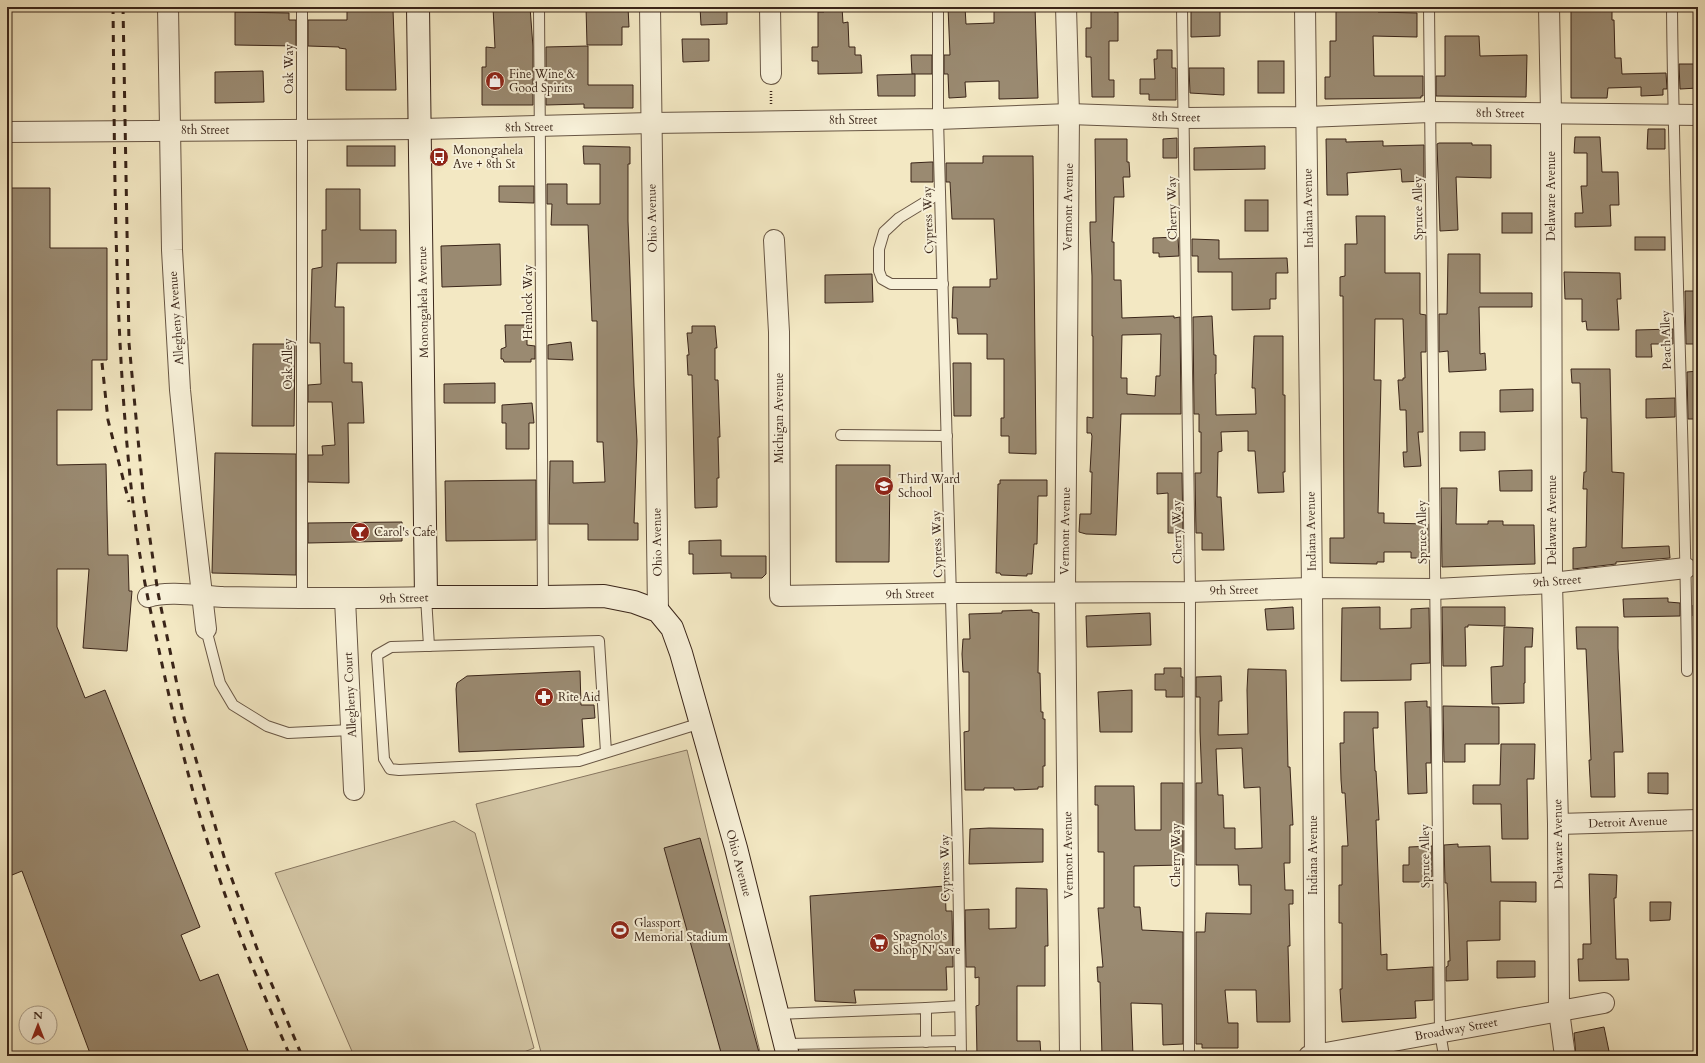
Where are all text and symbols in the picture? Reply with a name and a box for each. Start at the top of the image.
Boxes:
street label: Oak Way [281,43,297,94]
place label: Fine Wine & Good Spirits [509,66,576,96]
shop icon: Fine Wine & Good Spirits [484,70,506,92]
street label: 8th Street [1476,105,1525,121]
street label: 8th Street [1152,109,1201,125]
street label: 8th Street [829,112,878,128]
street label: 8th Street [505,119,554,135]
street label: 8th Street [181,122,230,138]
place label: Monongahela Ave + 8th St [453,142,524,172]
bus stop icon: Monongahela Ave + 8th St [428,146,450,168]
street label: Delaware Avenue [1543,151,1559,241]
street label: Vermont Avenue [1059,163,1077,251]
street label: Indiana Avenue [1299,168,1317,248]
street label: Cherry Way [1163,175,1181,240]
street label: Spruce Alley [1409,175,1427,240]
street label: Ohio Avenue [643,183,661,253]
street label: Cypress Way [919,185,937,254]
street label: Monongahela Avenue [414,246,432,358]
street label: Hemlock Way [520,264,536,340]
street label: Allegheny Avenue [165,270,187,366]
street label: Peach Alley [1657,309,1675,370]
street label: Oak Alley [280,338,296,390]
street label: Michigan Avenue [771,373,787,463]
place label: Third Ward School [898,471,961,501]
school or university icon: Third Ward School [873,475,895,497]
street label: Delaware Avenue [1544,475,1560,565]
street label: Vermont Avenue [1056,487,1074,575]
street label: Indiana Avenue [1302,491,1320,571]
street label: Cherry Way [1168,499,1186,564]
street label: Spruce Alley [1413,499,1431,564]
street label: Ohio Avenue [648,507,666,577]
street label: Cypress Way [928,509,946,578]
bar icon: Carol's Cafe [349,521,371,543]
place label: Carol's Cafe [374,524,436,540]
street label: 9th Street [1532,571,1582,591]
street label: 9th Street [1210,582,1259,598]
street label: 9th Street [886,586,935,602]
street label: 9th Street [379,589,429,607]
street label: Allegheny Court [340,652,360,738]
pharmacy icon: Rite Aid [533,686,555,708]
place label: Rite Aid [558,689,601,705]
street label: Delaware Avenue [1549,799,1567,889]
street label: Vermont Avenue [1059,811,1077,899]
street label: Detroit Avenue [1588,813,1668,831]
street label: Indiana Avenue [1305,815,1321,895]
street label: Cherry Way [1168,822,1184,887]
street label: Spruce Alley [1416,823,1434,888]
street label: Ohio Avenue [722,828,756,898]
street label: Cypress Way [936,833,954,902]
place label: Glassport Memorial Stadium [634,915,729,945]
sports icon: Glassport Memorial Stadium [609,919,631,941]
place label: Spagnolo's Shop N' Save [893,928,961,958]
supermarket icon: Spagnolo's Shop N' Save [868,932,890,954]
north arrow [18,1005,58,1045]
text: N [33,1008,43,1023]
street label: Broadway Street [1413,1014,1499,1044]

